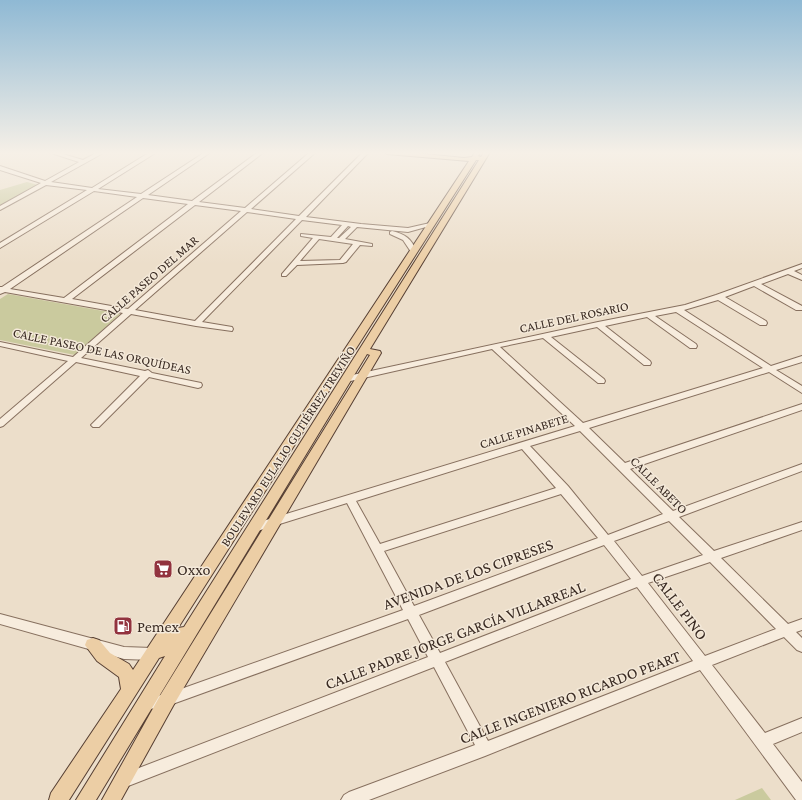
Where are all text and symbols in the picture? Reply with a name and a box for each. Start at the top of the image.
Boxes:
street label: CALLE PASEO DEL MAR [97,232,202,326]
street label: CALLE DEL ROSARIO [518,298,630,336]
street label: CALLE PASEO DE LAS ORQUÍDEAS [12,325,192,377]
street label: BOULEVARD EULALIO GUTIÉRREZ TREVIÑO [217,343,359,549]
street label: CALLE PINABETE [478,410,570,452]
street label: CALLE ABETO [627,453,691,517]
street label: AVENIDA DE LOS CIPRESES [381,535,555,613]
supermarket icon: Oxxo [152,558,174,580]
place label: Oxxo [177,561,210,578]
street label: CALLE PINO [649,569,711,643]
street label: CALLE PADRE JORGE GARCÍA VILLARREAL [323,577,588,693]
fuel station icon: Pemex [112,615,134,637]
place label: Pemex [137,618,179,635]
street label: CALLE INGENIERO RICARDO PEART [457,647,683,747]

